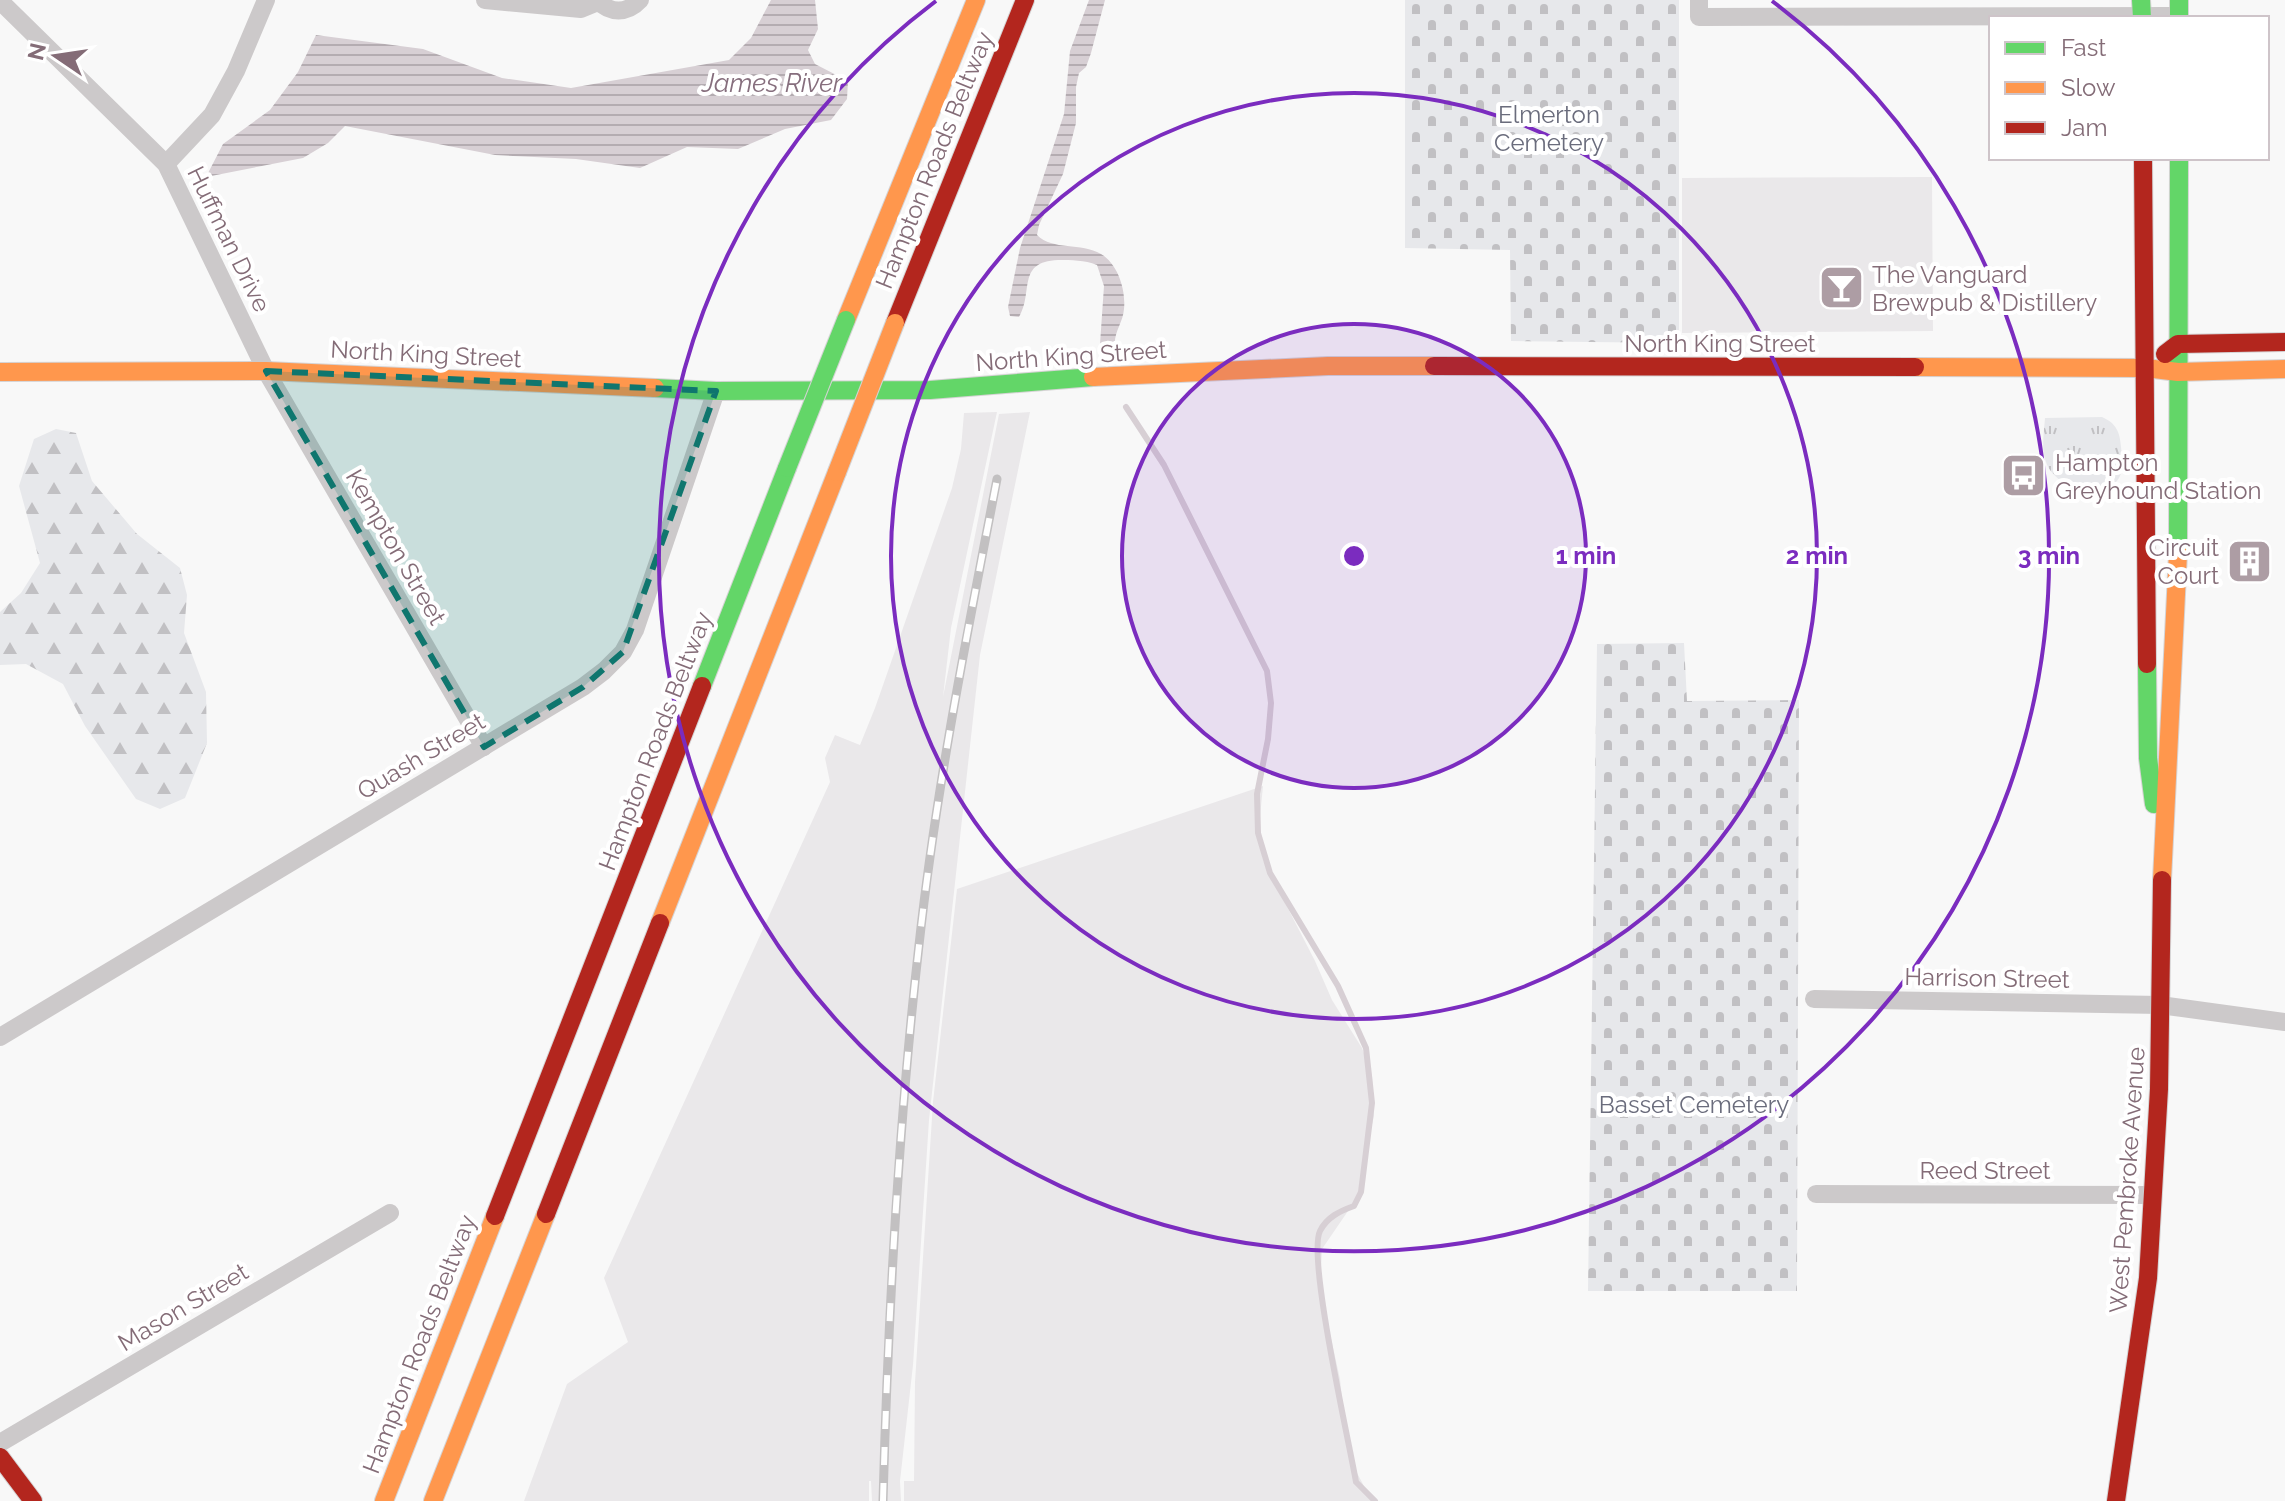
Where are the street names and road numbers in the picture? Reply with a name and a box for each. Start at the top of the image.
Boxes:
street label: Hampton Roads Beltway [869,27,999,293]
street label: Huffman Drive [181,161,277,317]
street label: North King Street [1624,329,1816,358]
street label: North King Street [330,335,522,373]
street label: North King Street [975,335,1167,377]
street label: Kempton Street [340,464,452,630]
street label: Hampton Roads Beltway [592,608,718,874]
street label: Quash Street [352,707,490,805]
street label: Harrison Street [1904,962,2070,994]
street label: West Pembroke Avenue [2103,1046,2151,1314]
street label: Reed Street [1919,1156,2051,1185]
street label: Hampton Roads Beltway [356,1211,482,1477]
street label: Mason Street [113,1257,253,1357]

